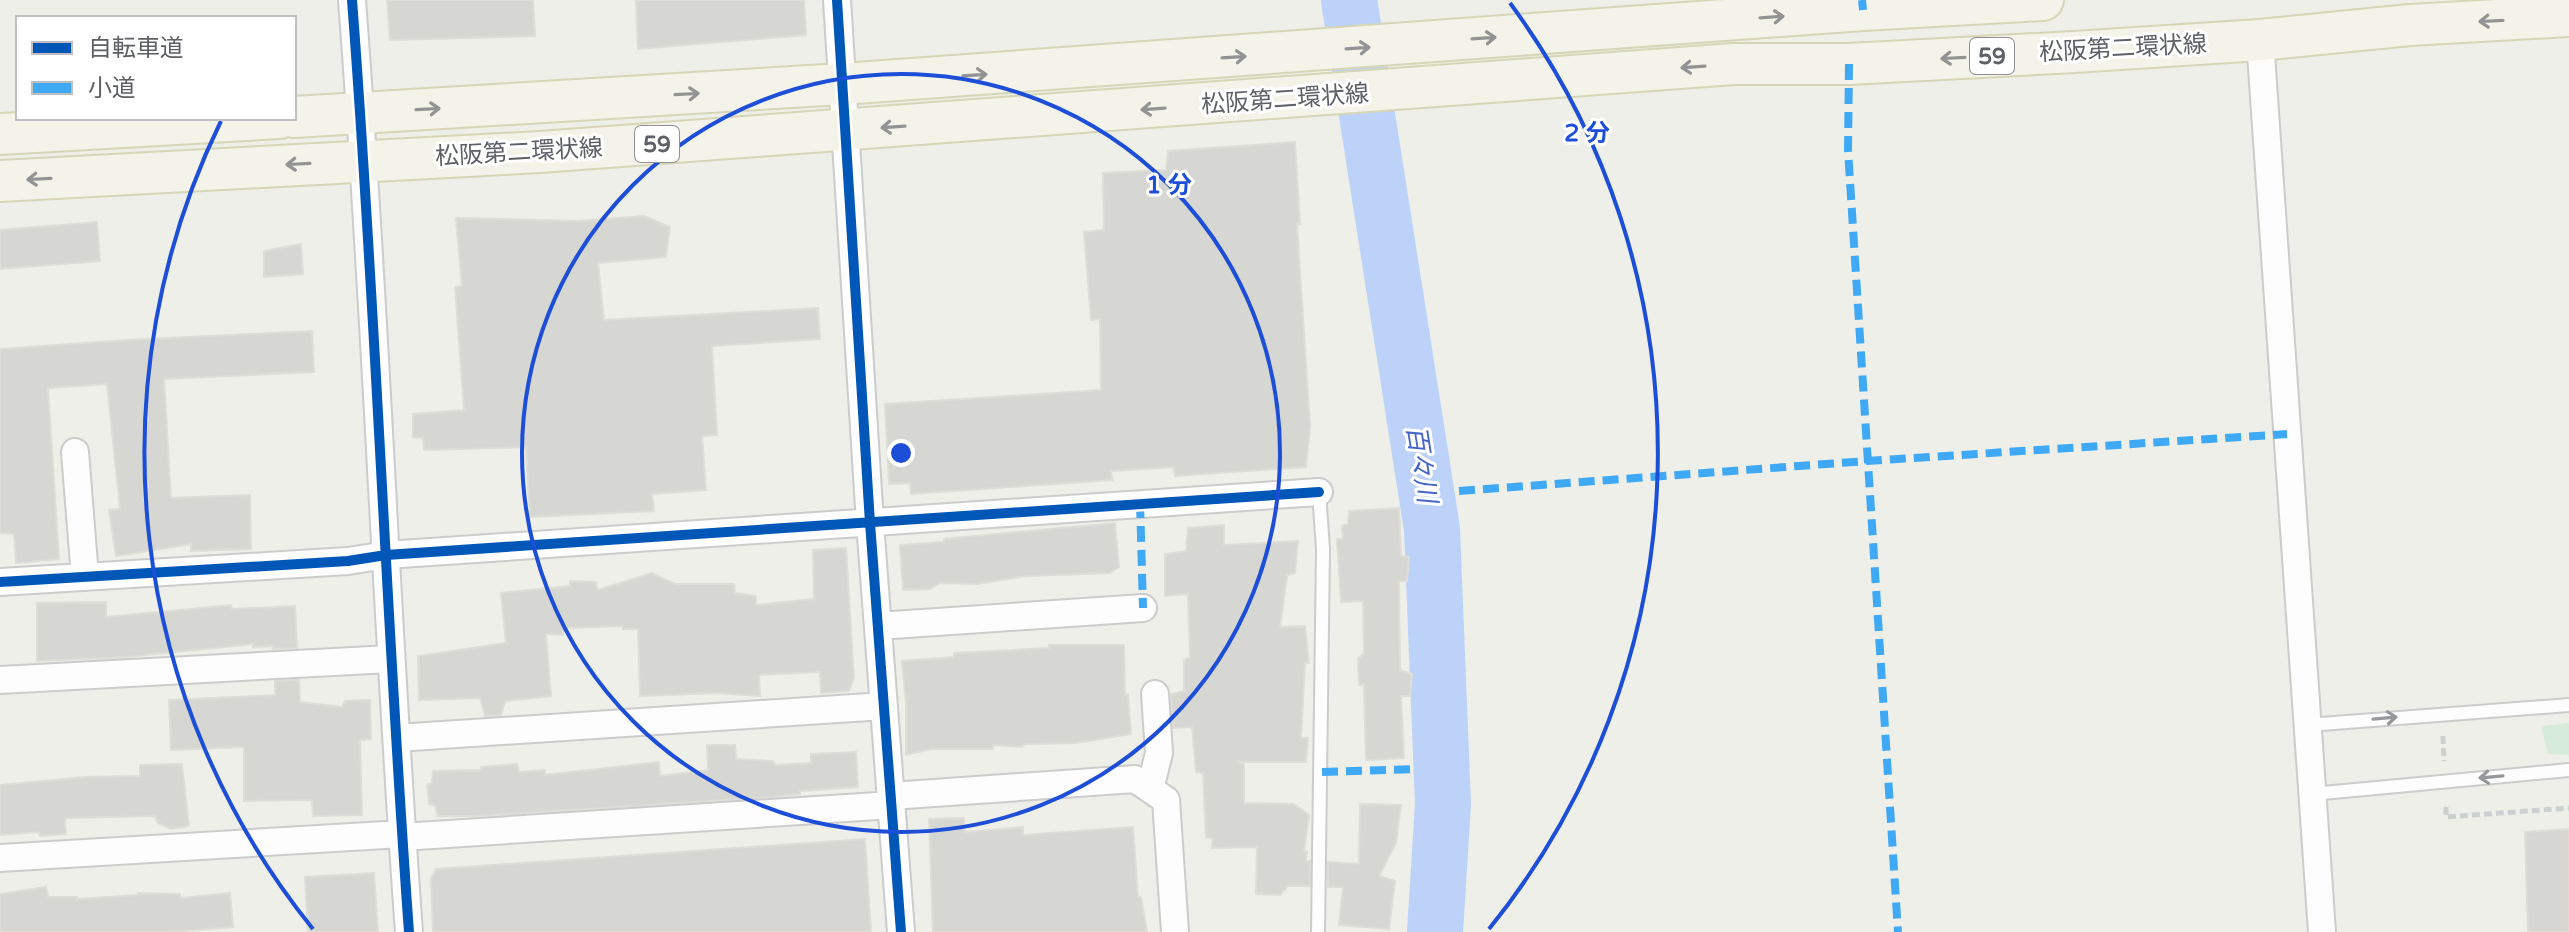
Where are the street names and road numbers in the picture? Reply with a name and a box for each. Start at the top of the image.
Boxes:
street label: 松阪第二環状線 [2038,30,2208,67]
road number: 59 [1970,38,2014,74]
street label: 松阪第二環状線 [1200,79,1370,120]
road number: 59 [635,126,679,162]
street label: 松阪第二環状線 [434,134,604,171]

